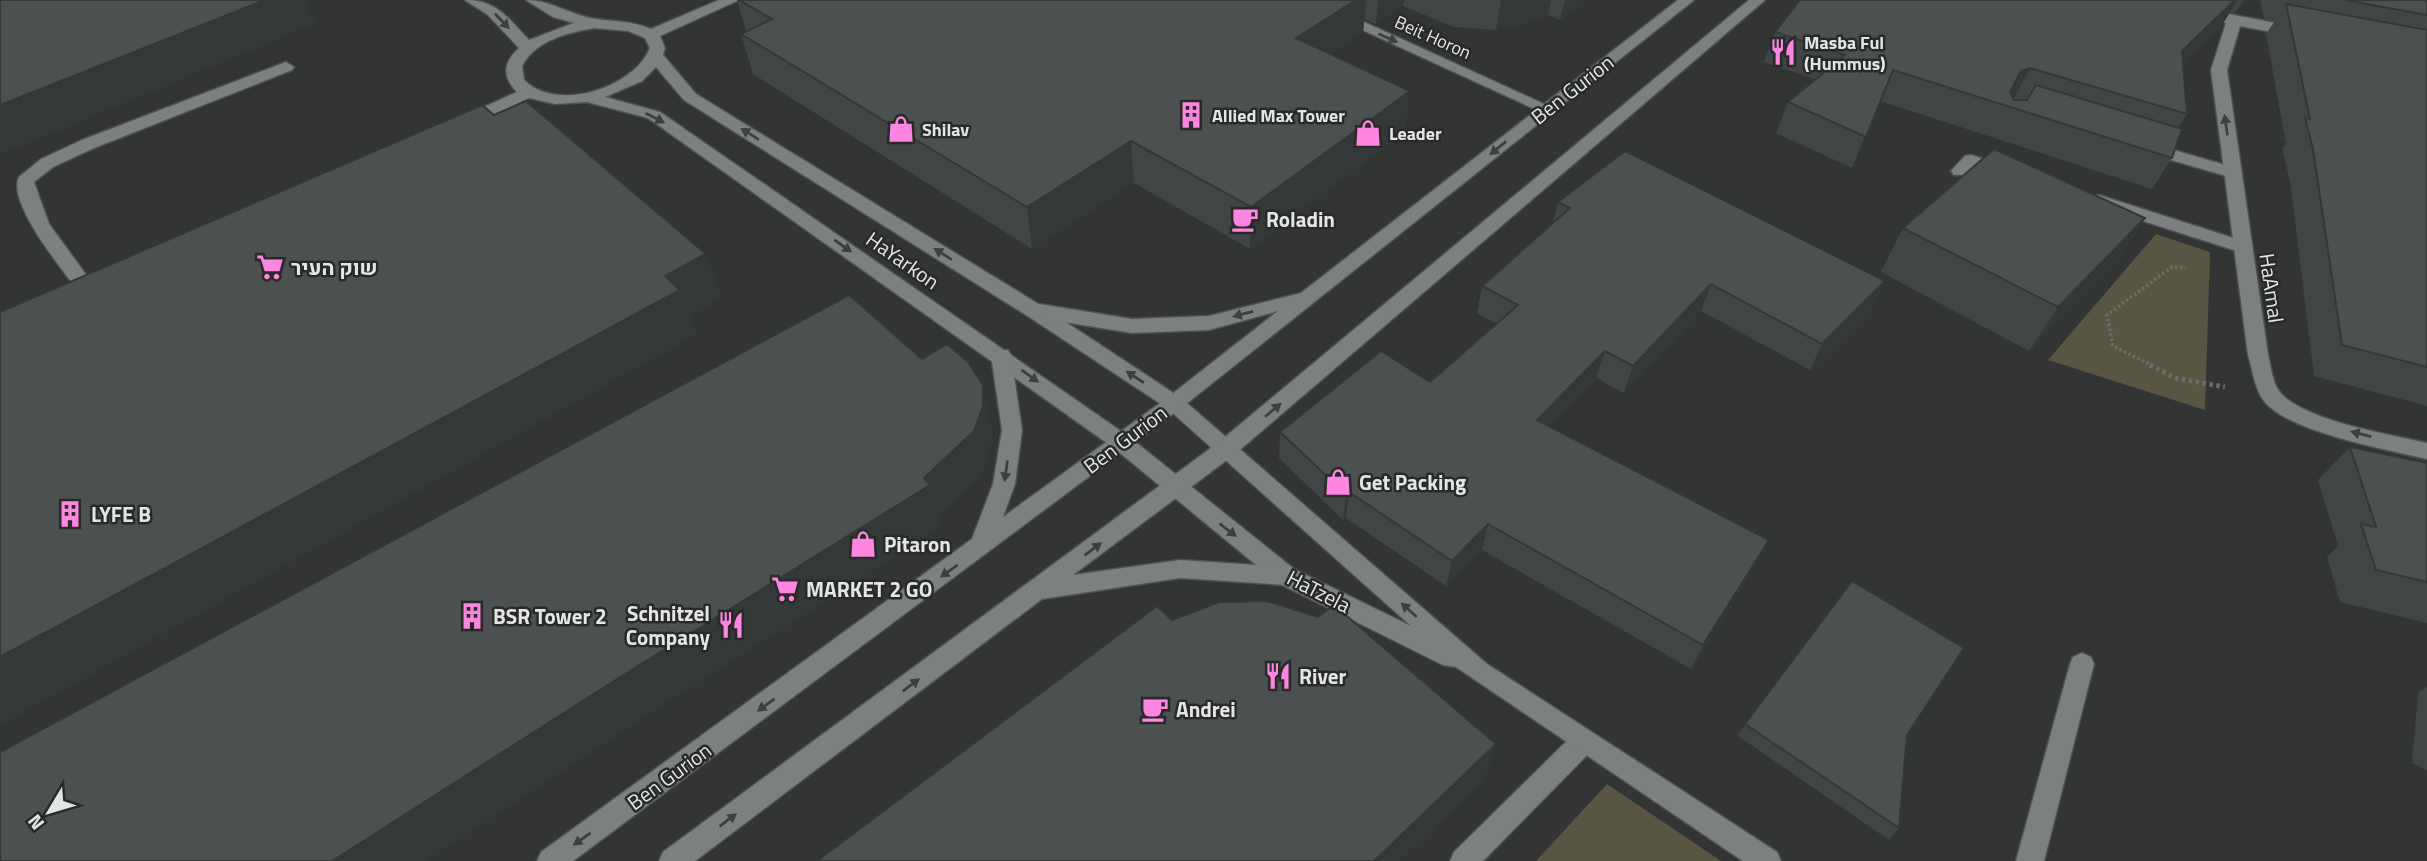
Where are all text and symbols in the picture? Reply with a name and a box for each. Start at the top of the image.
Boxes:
street label: Beit Horon [1390,8,1476,66]
one-way arrow [494,12,510,29]
place label: Masba Ful (Hummus) [1804,29,1886,77]
one-way arrow [1378,33,1399,44]
restaurant icon: Masba Ful (Hummus) [1768,37,1798,67]
street label: Ben Gurion [1524,46,1620,132]
building icon: Allied Max Tower [1176,100,1206,130]
place label: Allied Max Tower [1212,102,1345,129]
one-way arrow [646,111,666,123]
shop icon: Shilav [886,114,916,144]
one-way arrow [2221,114,2232,136]
place label: Shilav [922,116,969,143]
shop icon: Leader [1353,118,1383,148]
place label: Leader [1389,120,1442,147]
one-way arrow [740,127,760,140]
one-way arrow [1489,140,1507,155]
place label: Roladin [1266,203,1335,235]
cafe icon: Roladin [1230,204,1260,234]
street label: HaYarkon [860,223,946,297]
one-way arrow [834,239,852,253]
one-way arrow [934,248,953,260]
place label: שוק העיר [291,251,378,283]
street label: HaAmal [2251,251,2293,325]
supermarket icon: שוק העיר [255,252,285,282]
one-way arrow [1232,309,1254,320]
one-way arrow [1021,369,1039,383]
one-way arrow [1125,371,1144,384]
street label: Ben Gurion [1076,397,1174,481]
one-way arrow [1264,402,1282,417]
one-way arrow [2350,428,2372,439]
one-way arrow [1000,460,1011,482]
place label: Get Packing [1359,466,1466,498]
shop icon: Get Packing [1323,467,1353,497]
place label: LYFE B [91,498,151,530]
building icon: LYFE B [55,499,85,529]
one-way arrow [1219,522,1236,537]
place label: Pitaron [884,528,951,560]
shop icon: Pitaron [848,529,878,559]
one-way arrow [1084,542,1102,556]
street label: HaTzela [1282,561,1357,621]
one-way arrow [940,563,958,577]
place label: MARKET 2 GO [806,573,932,605]
supermarket icon: MARKET 2 GO [770,574,800,604]
place label: Schnitzel Company [626,597,710,653]
place label: BSR Tower 2 [493,600,607,632]
building icon: BSR Tower 2 [457,601,487,631]
one-way arrow [1401,602,1418,618]
restaurant icon: Schnitzel Company [716,610,746,640]
place label: River [1299,660,1346,692]
restaurant icon: River [1263,661,1293,691]
one-way arrow [901,677,919,692]
place label: Andrei [1176,693,1236,725]
cafe icon: Andrei [1140,694,1170,724]
one-way arrow [757,698,775,713]
street label: Ben Gurion [620,734,718,818]
north arrow [14,777,84,847]
text: N [20,809,51,837]
one-way arrow [719,814,737,828]
one-way arrow [573,832,591,846]

